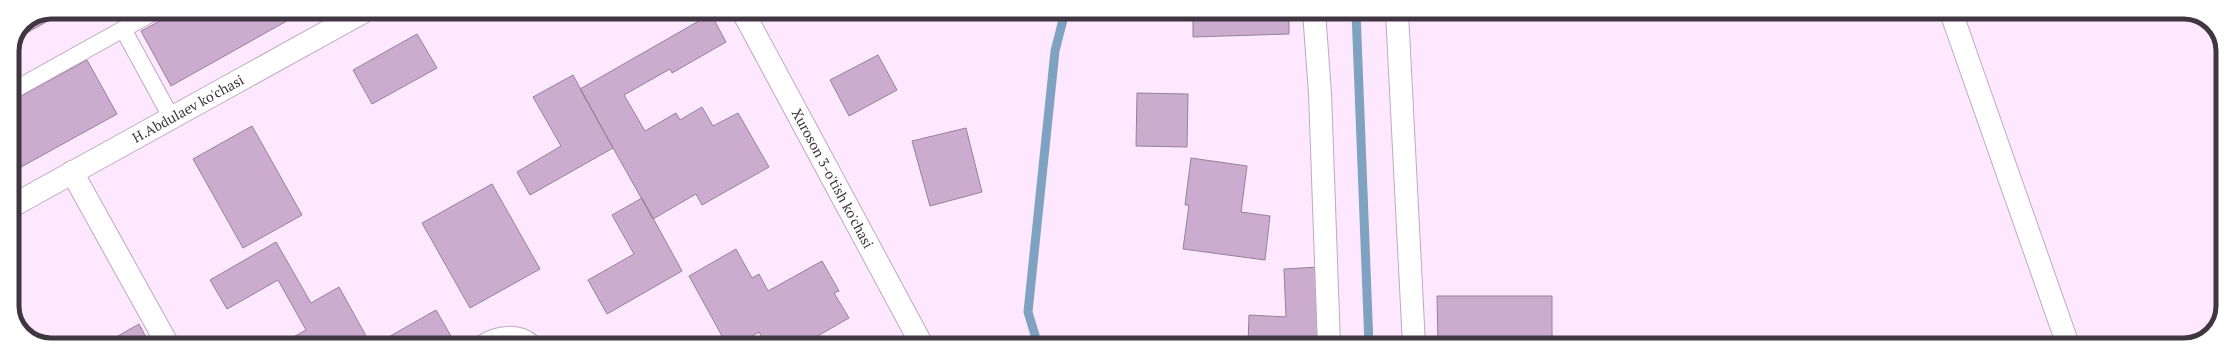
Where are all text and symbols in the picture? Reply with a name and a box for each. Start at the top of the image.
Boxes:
street label: H.Abdulaev ko'chasi [129,70,247,147]
street label: Xuroson 3-o'tish ko'chasi [788,105,878,251]

